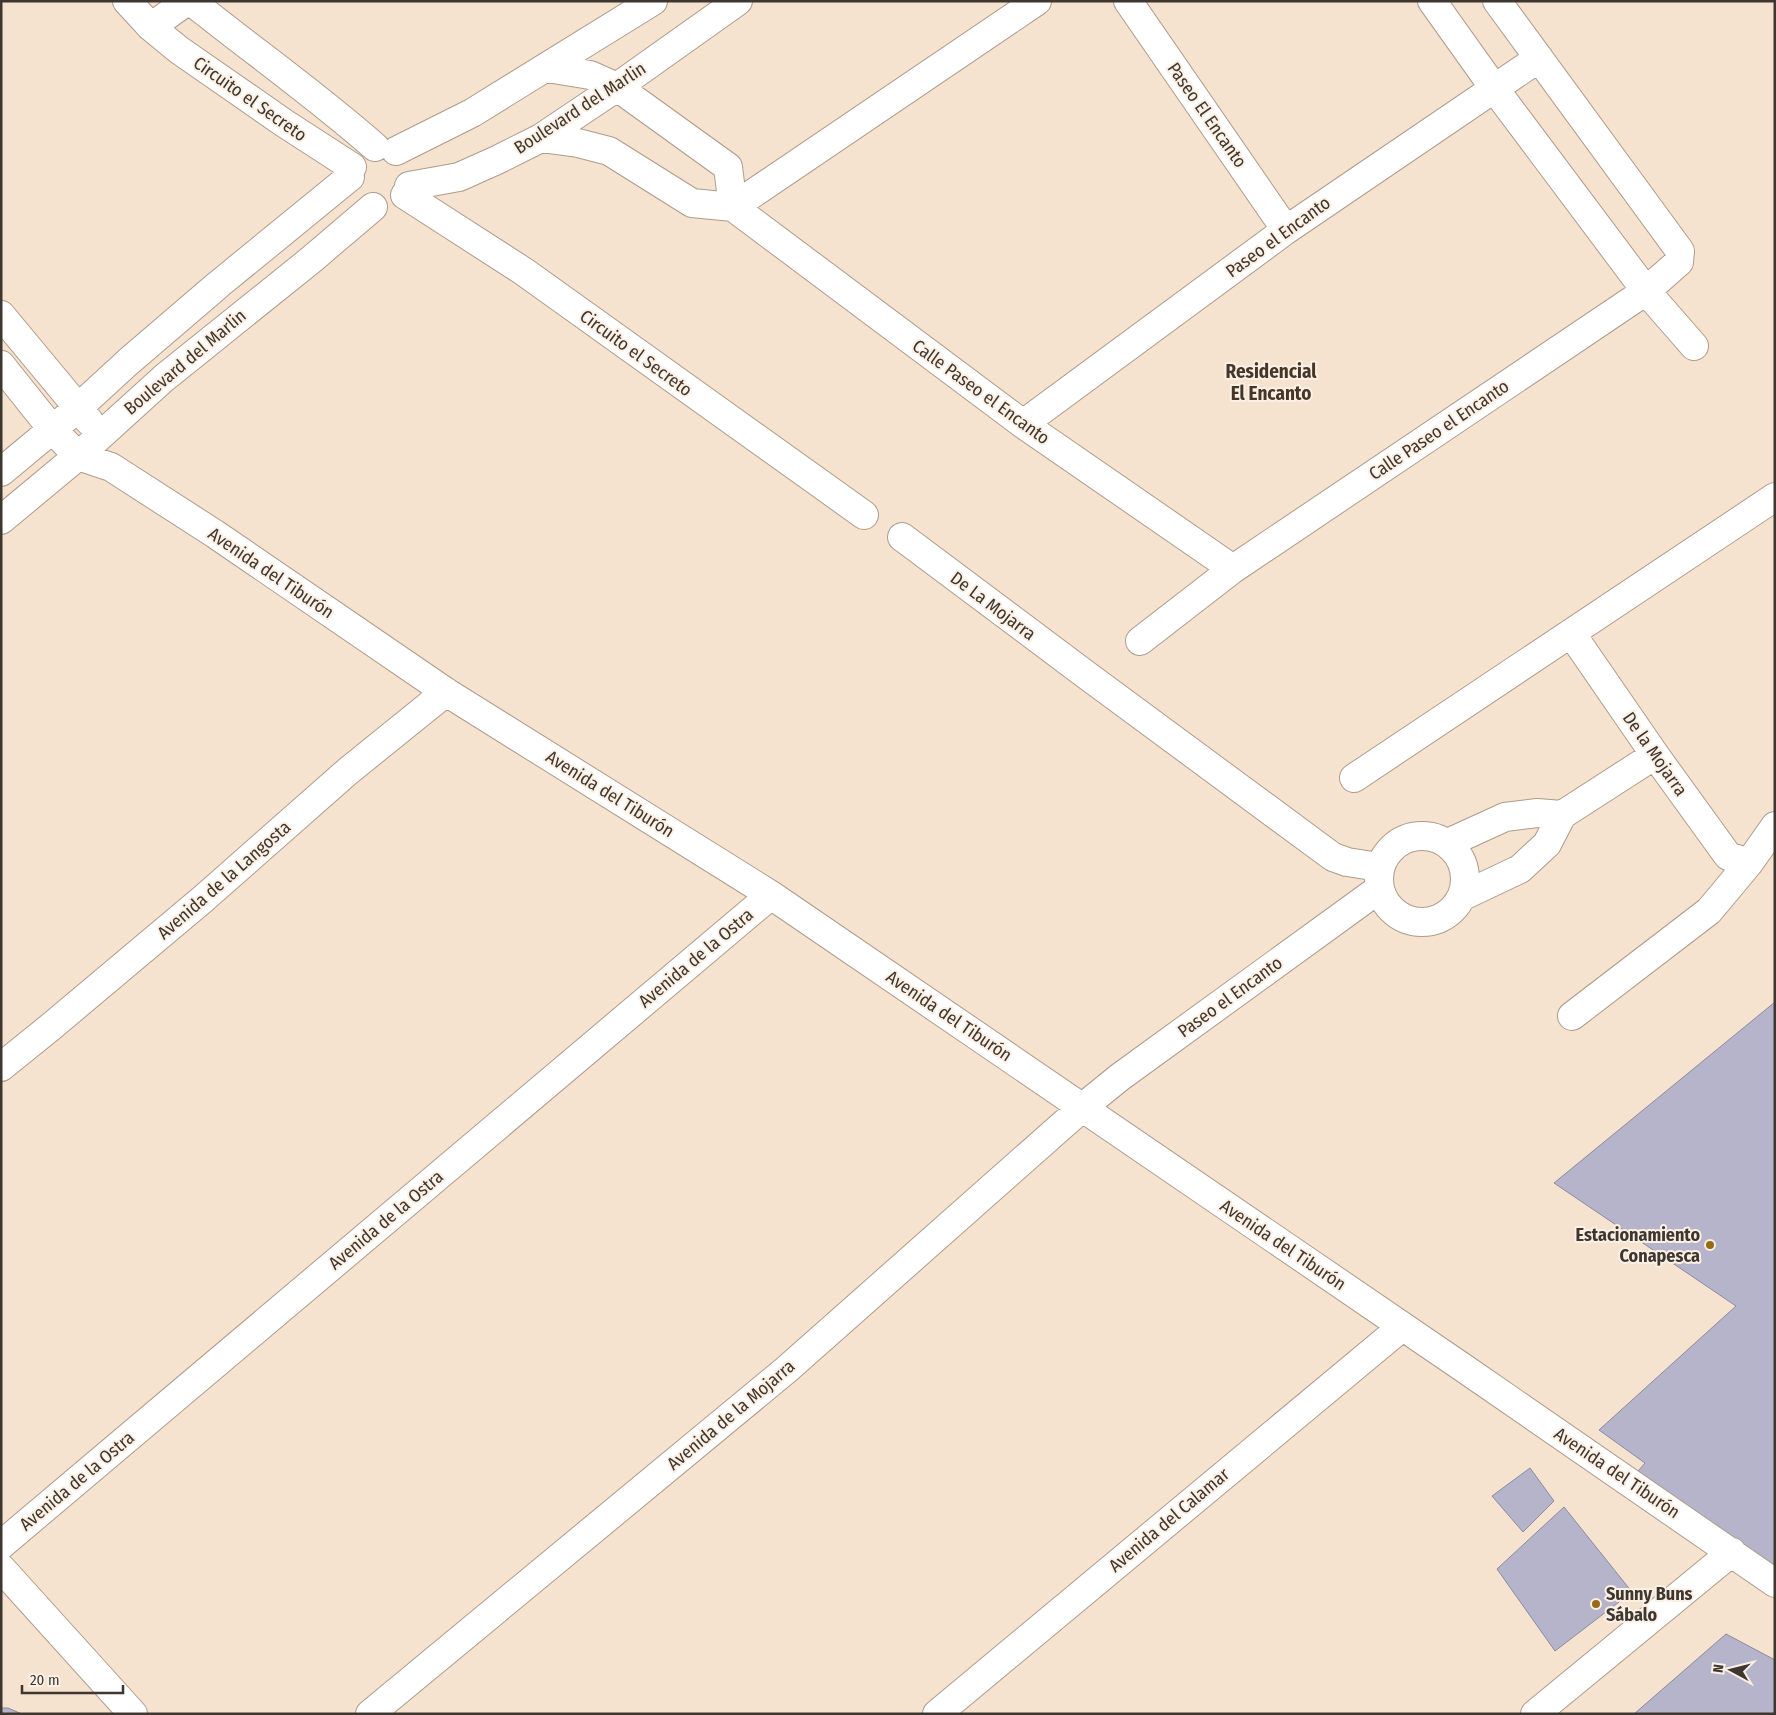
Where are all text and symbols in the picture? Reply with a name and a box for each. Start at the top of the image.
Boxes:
street label: Circuito el Secreto [189,52,311,146]
street label: Boulevard del Marlin [510,57,650,159]
street label: Paseo El Encanto [1163,58,1251,172]
street label: Paseo el Encanto [1221,192,1335,282]
street label: Boulevard del Marlin [119,305,251,419]
street label: Circuito el Secreto [576,305,696,401]
street label: Calle Paseo el Encanto [908,335,1054,449]
district label: Residencial El Encanto [1226,360,1317,405]
street label: Calle Paseo el Encanto [1365,375,1513,485]
street label: Avenida del Tiburón [204,523,338,623]
street label: De La Mojarra [946,567,1040,645]
street label: De la Mojarra [1618,708,1692,800]
street label: Avenida del Tiburón [542,746,678,842]
street label: Avenida de la Langosta [153,816,295,944]
street label: Avenida de la Ostra [634,904,758,1012]
street label: Paseo el Encanto [1173,952,1287,1042]
street label: Avenida del Tiburón [882,966,1016,1066]
street label: Avenida de la Ostra [324,1166,448,1274]
street label: Avenida del Tiburón [1216,1195,1350,1295]
place label: Estacionamiento Conapesca [1575,1224,1700,1267]
marker: Estacionamiento Conapesca [1704,1239,1716,1251]
street label: Avenida de la Mojarra [663,1355,799,1475]
street label: Avenida del Tiburón [1550,1423,1684,1523]
street label: Avenida de la Ostra [15,1427,139,1535]
street label: Avenida del Calamar [1104,1463,1234,1577]
place label: Sunny Buns Sábalo [1606,1583,1693,1626]
marker: Sunny Buns Sábalo [1590,1598,1602,1610]
north arrow [1706,1645,1756,1695]
scale bar [22,1662,124,1694]
text: N [1710,1663,1728,1674]
text: 20 m [30,1671,60,1689]

